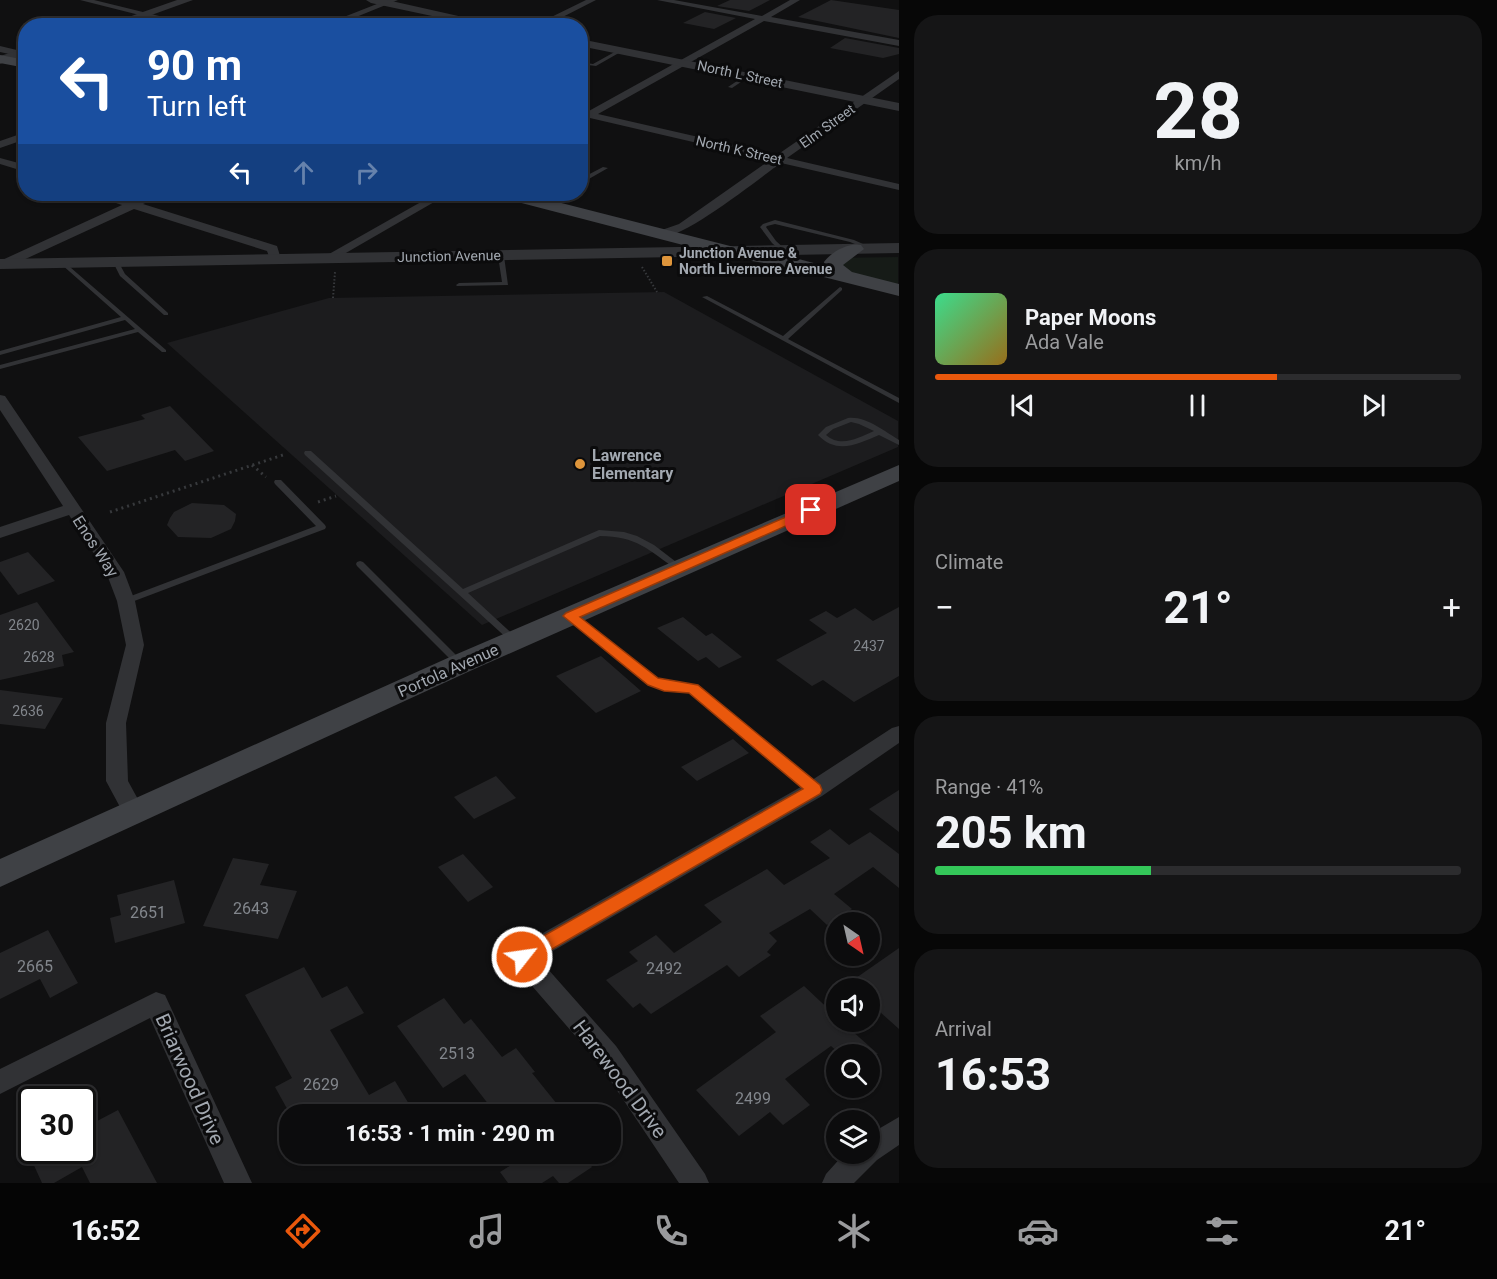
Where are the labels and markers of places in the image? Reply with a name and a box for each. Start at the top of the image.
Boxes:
place label: Junction Avenue & North Livermore Avenue [679,245,833,277]
marker: Junction Avenue & North Livermore Avenue [660,254,674,268]
place label: Lawrence Elementary [592,446,674,483]
marker: Lawrence Elementary [573,457,587,471]
pin [785,484,836,535]

